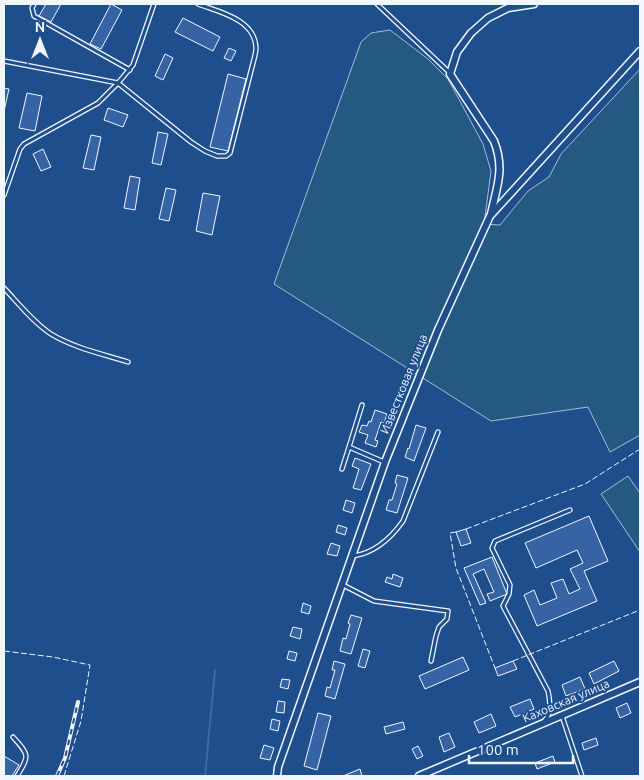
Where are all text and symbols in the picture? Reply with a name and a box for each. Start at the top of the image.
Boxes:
north arrow [15,15,65,65]
text: N [35,19,45,35]
street label: Известковая улица [378,332,429,436]
street label: Каховская улица [520,676,611,725]
scale bar [469,732,573,764]
text: 100 m [477,741,519,758]

